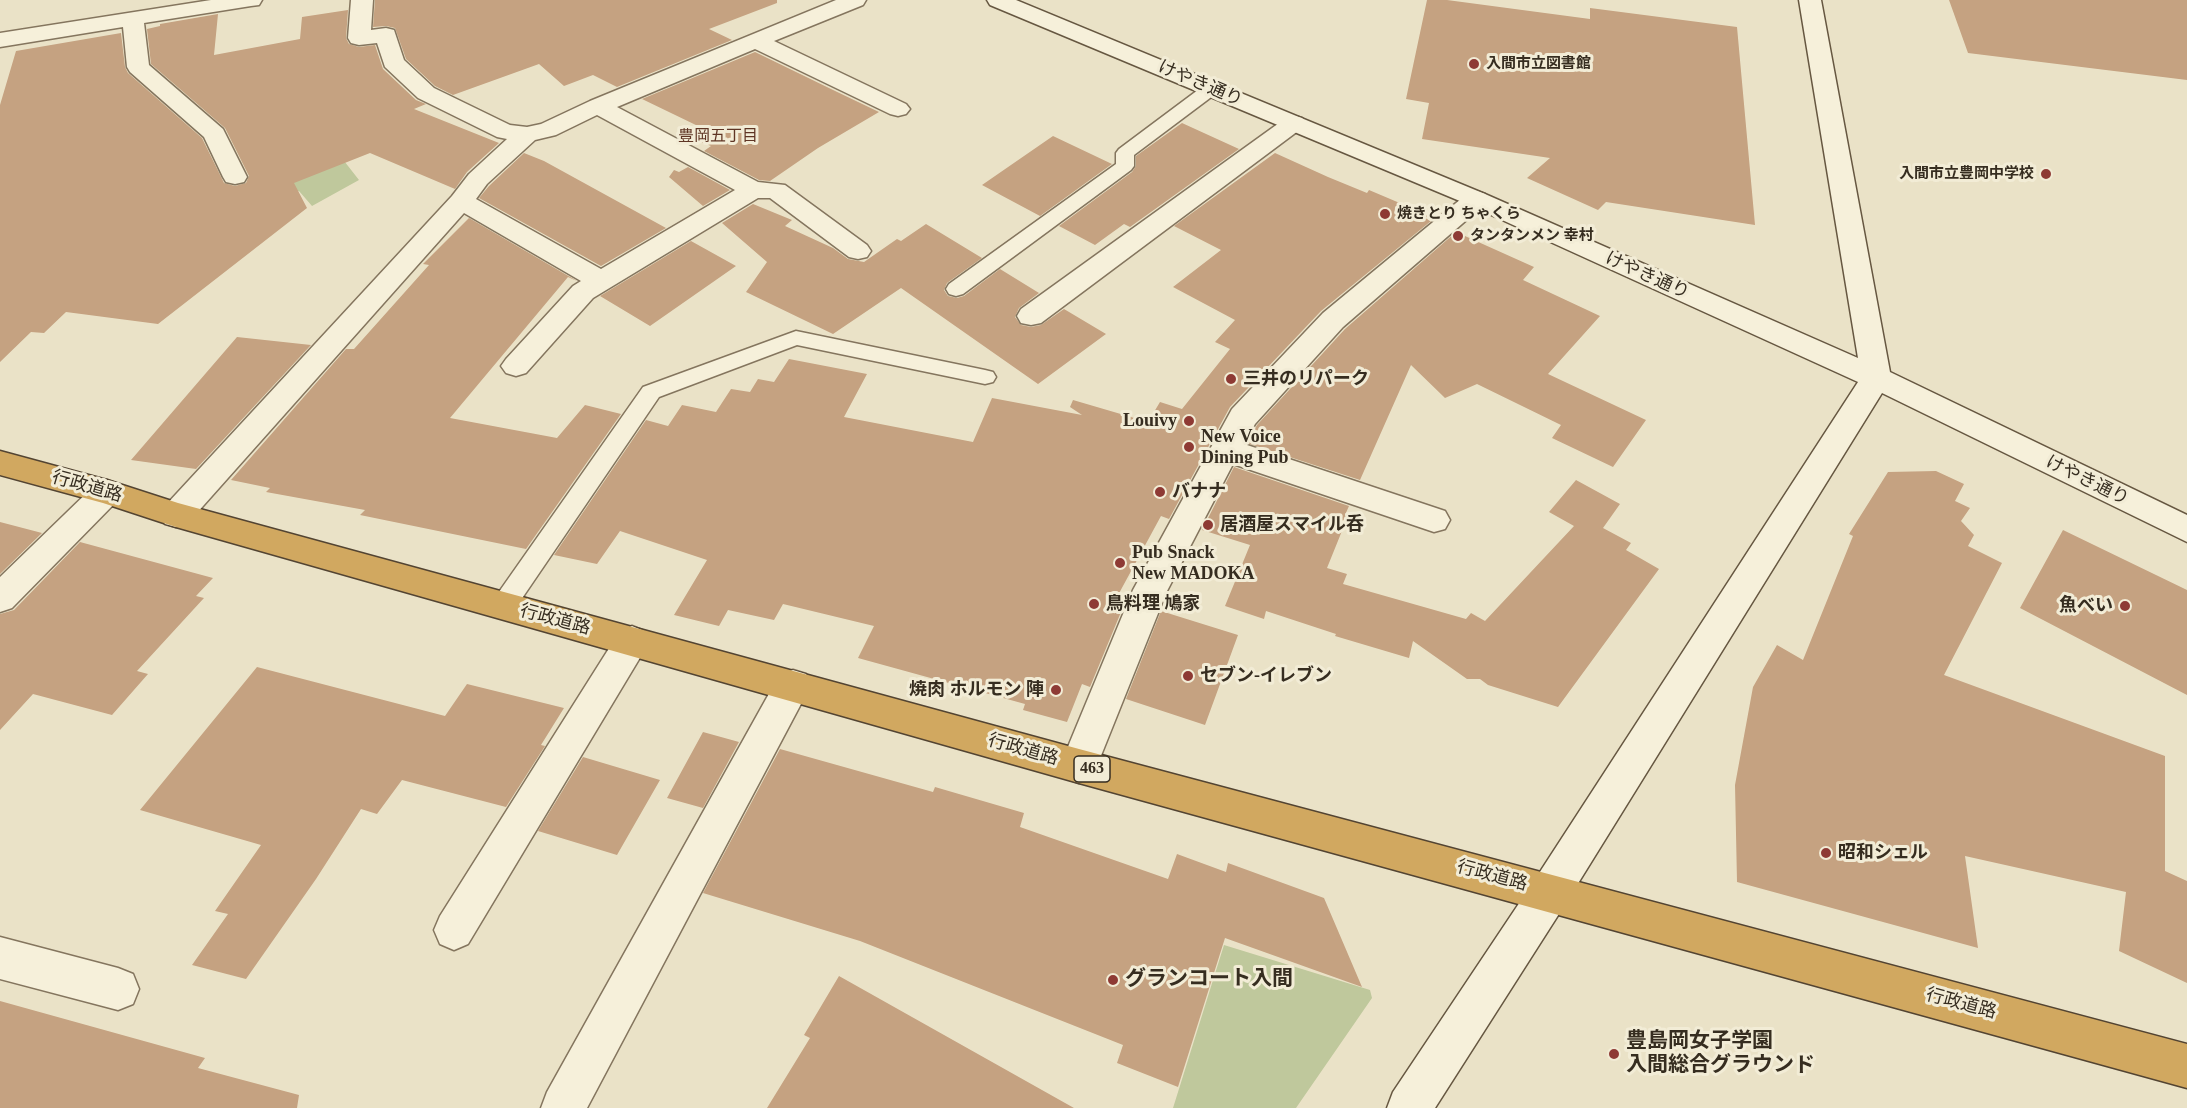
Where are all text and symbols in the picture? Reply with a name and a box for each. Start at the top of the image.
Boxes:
place label: 入間市立図書館 [1486,55,1591,73]
street label: けやき通り [1154,56,1246,112]
marker: 入間市立図書館 [1467,57,1481,71]
district label: 豊岡五丁目 [678,127,758,147]
place label: 入間市立豊岡中学校 [1899,165,2034,183]
marker: 入間市立豊岡中学校 [2039,167,2053,181]
place label: 焼きとり ちゃくら [1397,205,1521,223]
marker: 焼きとり ちゃくら [1378,207,1392,221]
place label: タンタンメン 幸村 [1470,227,1594,245]
marker: タンタンメン 幸村 [1451,229,1465,243]
street label: けやき通り [1601,248,1693,304]
place label: 三井のリパーク [1243,368,1369,390]
marker: 三井のリパーク [1224,372,1238,386]
place label: Louivy [1123,410,1177,432]
marker: Louivy [1182,414,1196,428]
place label: New Voice Dining Pub [1201,426,1289,468]
marker: New Voice Dining Pub [1182,440,1196,454]
street label: けやき通り [2042,452,2132,510]
street label: 行政道路 [49,467,125,507]
place label: バナナ [1172,481,1226,503]
marker: バナナ [1153,485,1167,499]
place label: 居酒屋スマイル呑 [1220,514,1364,536]
marker: 居酒屋スマイル呑 [1201,518,1215,532]
place label: Pub Snack New MADOKA [1132,542,1254,584]
marker: Pub Snack New MADOKA [1113,556,1127,570]
place label: 鳥料理 鳩家 [1106,593,1200,615]
place label: 魚べい [2059,595,2113,617]
marker: 鳥料理 鳩家 [1087,597,1101,611]
marker: 魚べい [2118,599,2132,613]
street label: 行政道路 [517,600,593,640]
place label: セブン-イレブン [1200,665,1332,687]
marker: セブン-イレブン [1181,669,1195,683]
place label: 焼肉 ホルモン 陣 [909,679,1044,701]
marker: 焼肉 ホルモン 陣 [1049,683,1063,697]
street label: 行政道路 [985,730,1061,770]
road number: 463 [1074,756,1110,782]
place label: 昭和シェル [1838,842,1928,864]
marker: 昭和シェル [1819,846,1833,860]
street label: 行政道路 [1454,856,1530,896]
place label: グランコート入間 [1125,967,1293,993]
marker: グランコート入間 [1106,973,1120,987]
street label: 行政道路 [1923,984,1999,1024]
place label: 豊島岡女子学園 入間総合グラウンド [1626,1029,1815,1079]
marker: 豊島岡女子学園 入間総合グラウンド [1607,1047,1621,1061]

